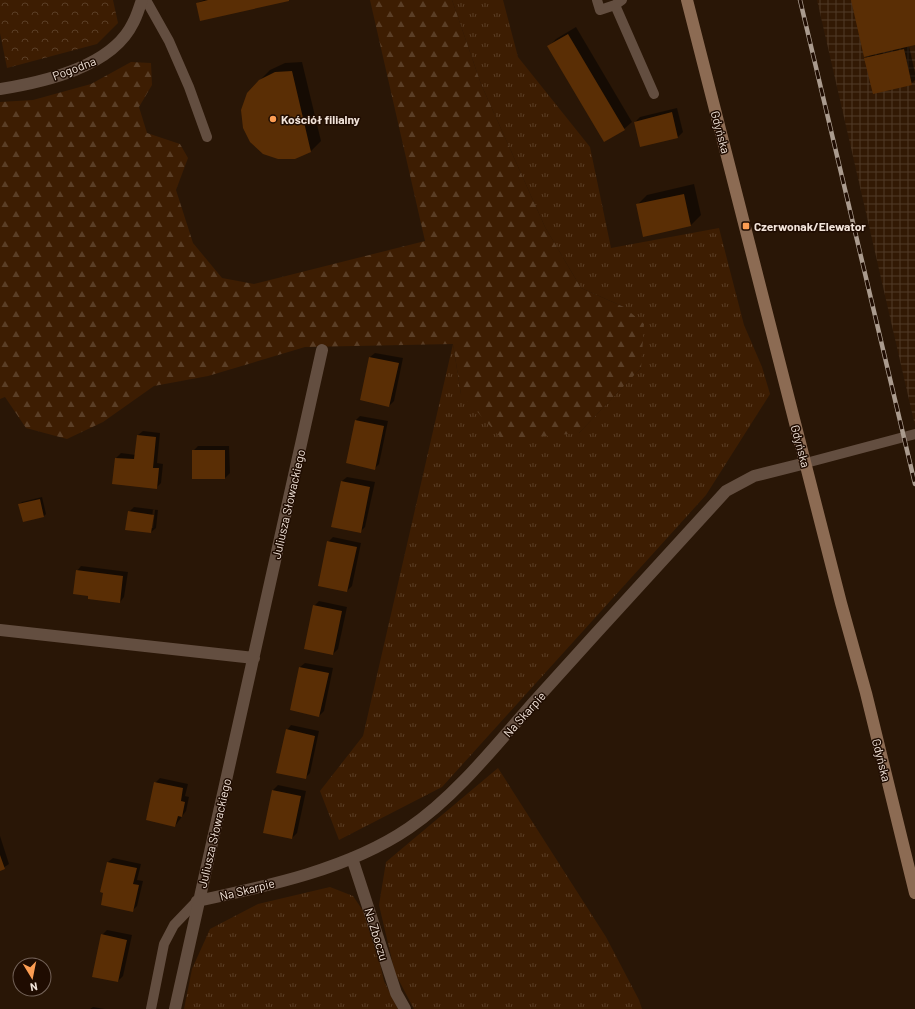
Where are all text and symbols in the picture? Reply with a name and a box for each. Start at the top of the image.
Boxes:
street label: Pogodna [50,53,98,83]
street label: Gdyńska [709,109,733,155]
place label: Kościół filialny [281,112,360,126]
marker: Kościół filialny [268,114,278,124]
place label: Czerwonak/Elewator [754,219,866,233]
marker: Czerwonak/Elewator [741,221,751,231]
street label: Gdyńska [789,423,813,469]
street label: Juliusza Słowackiego [269,448,307,560]
street label: Na Skarpie [500,688,548,740]
street label: Gdyńska [870,737,894,783]
street label: Juliusza Słowackiego [195,777,233,889]
street label: Na Skarpie [218,875,276,903]
street label: Na Zboczu [362,906,392,962]
north arrow [12,957,52,997]
text: N [29,980,39,994]

